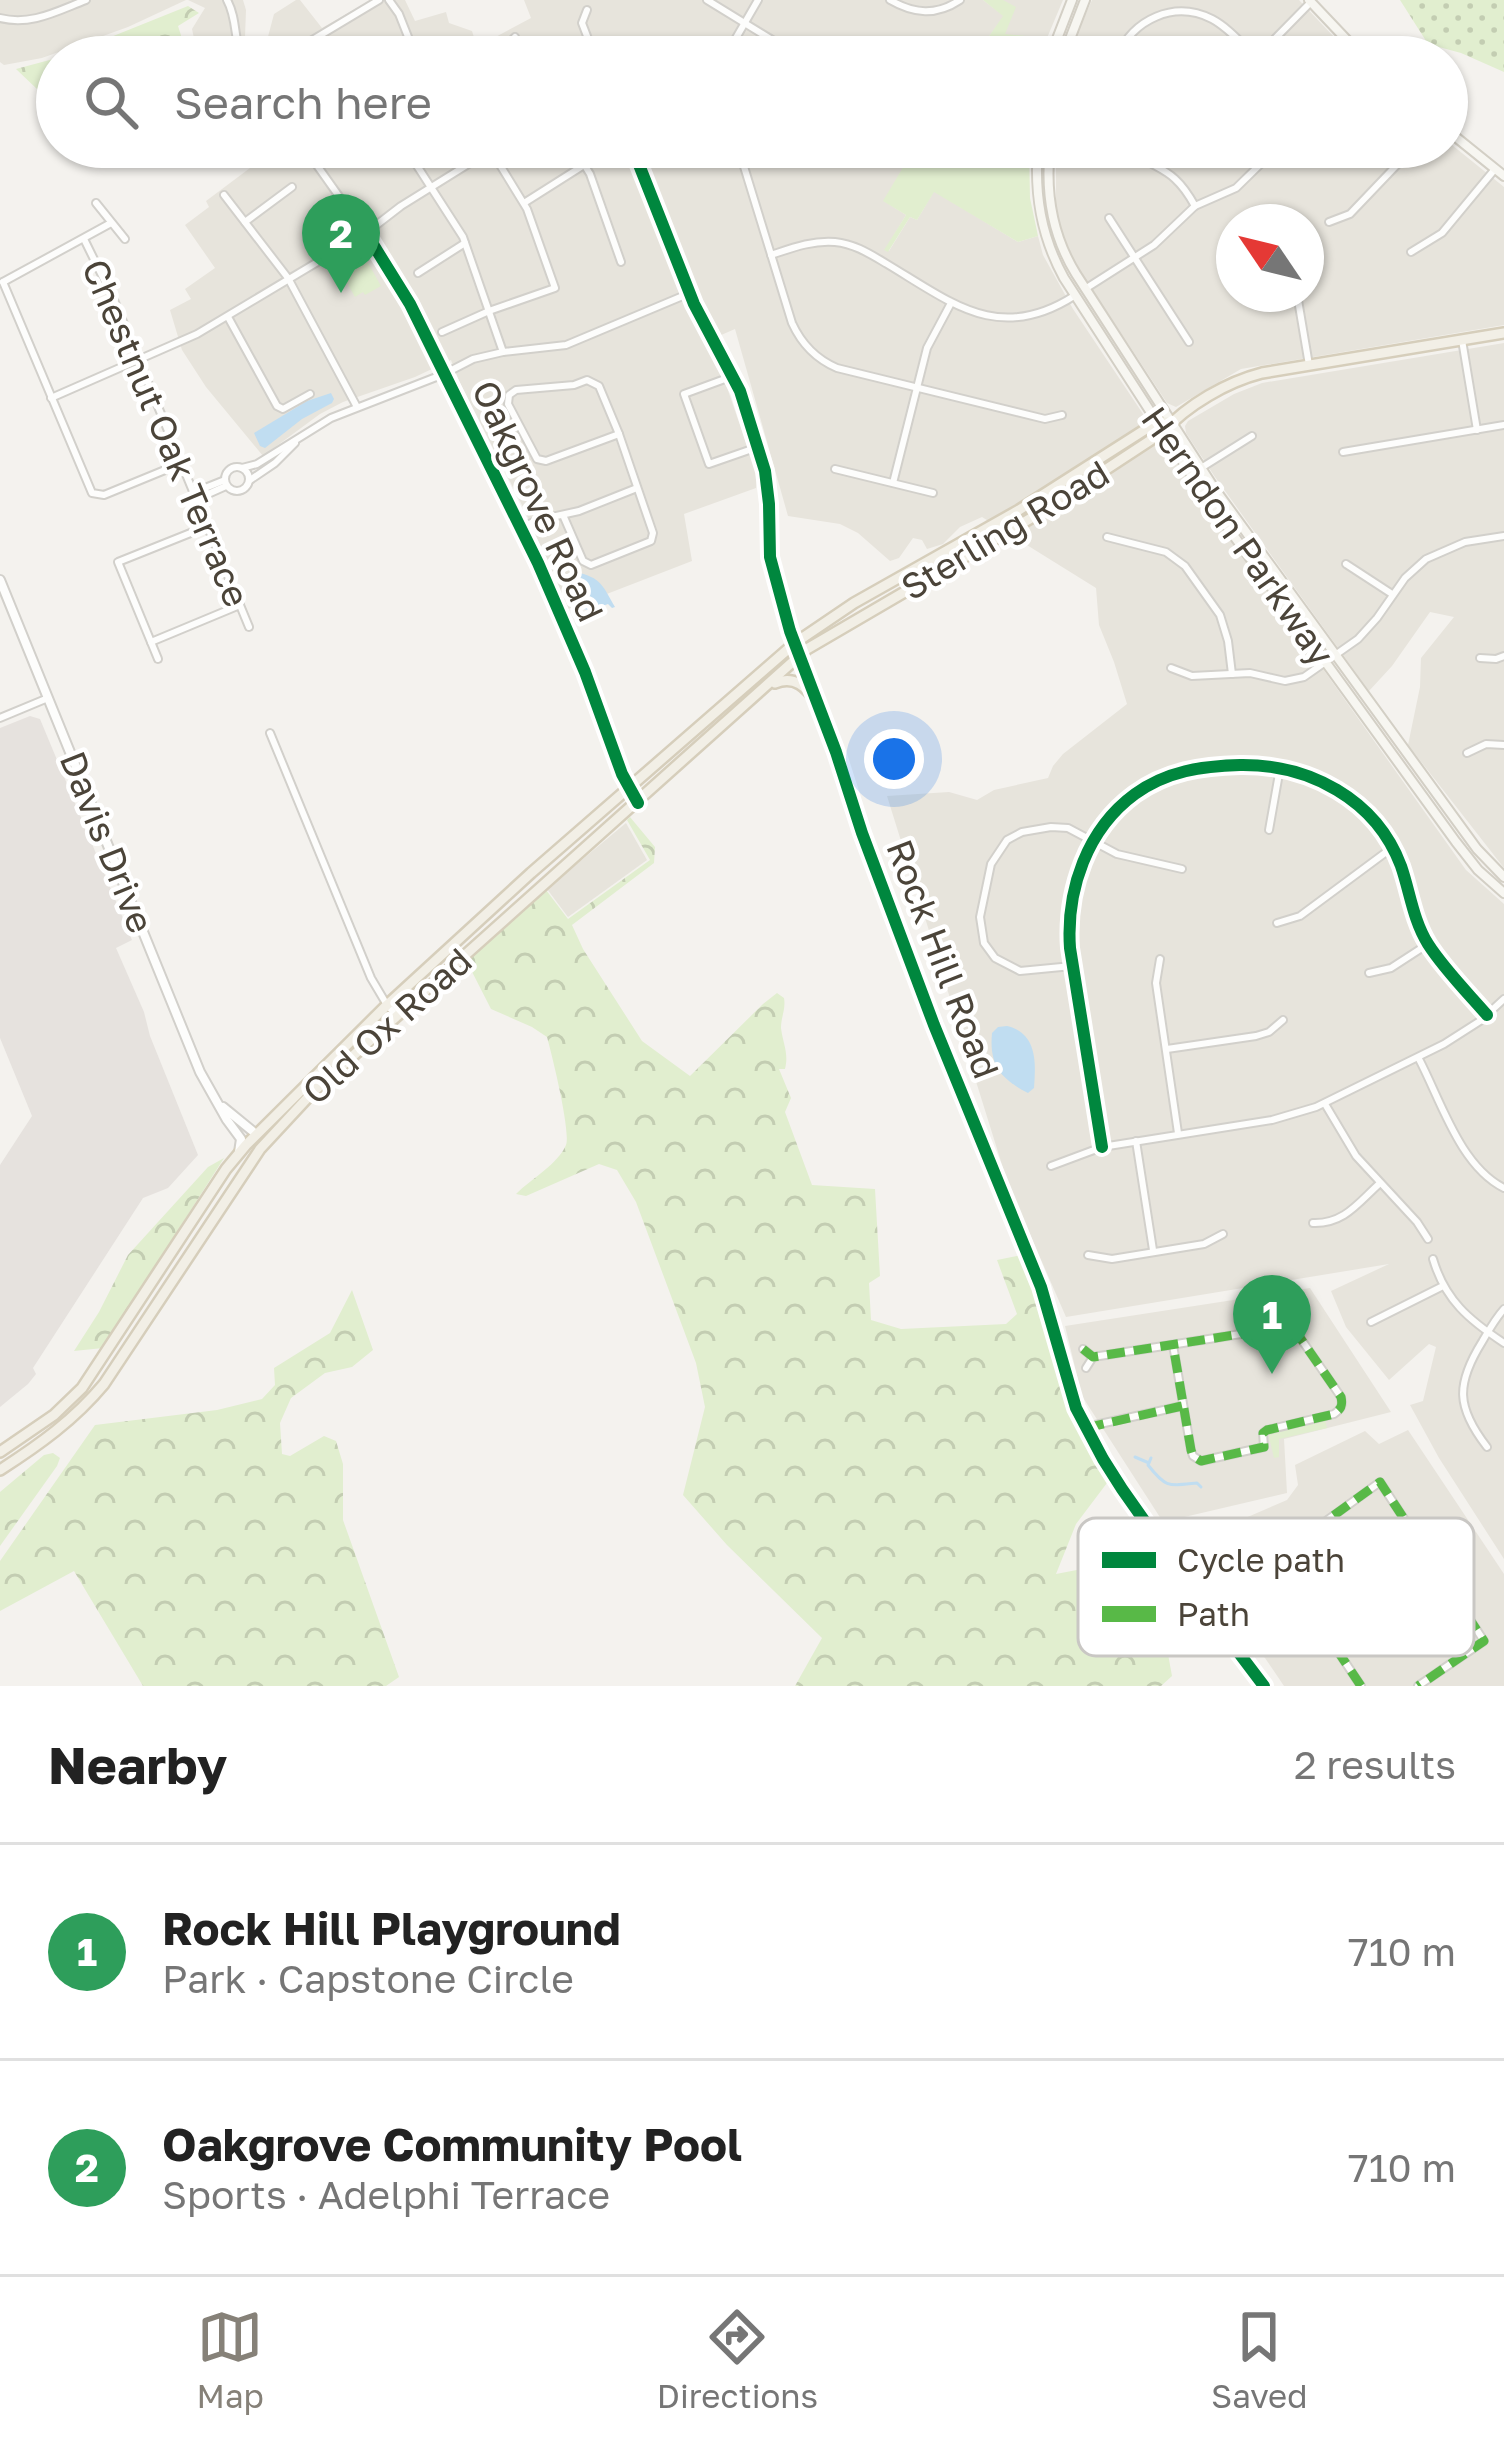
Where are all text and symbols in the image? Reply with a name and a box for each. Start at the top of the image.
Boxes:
search box [36,36,1468,168]
icon: search [78,69,144,135]
text: Search here [174,75,432,129]
pin: 2 [302,194,380,293]
north arrow [1216,204,1324,312]
street label: Chestnut Oak Terrace [74,253,259,613]
street label: Oakgrove Road [464,374,613,628]
street label: Herndon Parkway [1133,398,1344,673]
street label: Sterling Road [893,451,1116,608]
your location [864,729,924,789]
street label: Davis Drive [52,745,163,939]
street label: Rock Hill Road [878,834,1009,1084]
street label: Old Ox Road [293,939,480,1113]
pin: 1 [1233,1275,1311,1374]
legend [1078,1518,1474,1656]
text: Cycle path [1177,1540,1345,1579]
text: Path [1177,1594,1250,1633]
text: Nearby [48,1734,227,1795]
text: 2 results [1294,1741,1456,1788]
text: Rock Hill Playground [162,1901,621,1955]
text: 1 [77,1928,97,1975]
text: 710 m [1348,1928,1456,1975]
text: Park · Capstone Circle [162,1955,574,2002]
text: Oakgrove Community Pool [162,2117,742,2171]
text: 2 [75,2144,99,2191]
text: 710 m [1348,2144,1456,2191]
text: Sports · Adelphi Terrace [162,2171,610,2218]
tab: Map [197,2304,264,2415]
tab: Directions [657,2304,818,2415]
tab: Saved [1211,2304,1307,2415]

